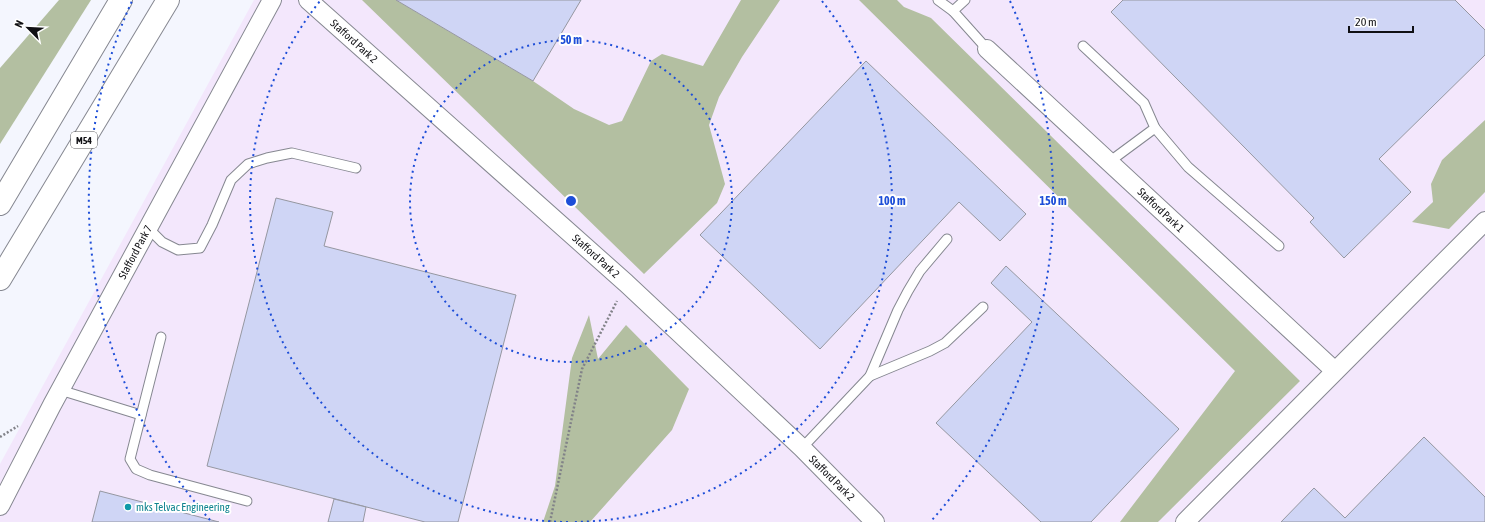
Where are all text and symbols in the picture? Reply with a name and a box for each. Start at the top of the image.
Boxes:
north arrow [8,8,48,48]
scale bar [1349,8,1413,34]
text: 20 m [1355,15,1377,29]
street label: Stafford Park 2 [328,17,380,65]
text: N [12,19,26,29]
text: 50 m [560,33,582,47]
road number: M54 [71,132,97,148]
street label: Stafford Park 1 [1135,185,1187,235]
centre of rings [564,194,578,208]
text: 100 m [878,194,906,208]
text: 150 m [1039,194,1067,208]
street label: Stafford Park 7 [116,223,154,281]
street label: Stafford Park 2 [570,232,622,280]
street label: Stafford Park 2 [807,453,857,503]
place label: mks Telvac Engineering [136,501,230,513]
marker: mks Telvac Engineering [123,502,133,512]

